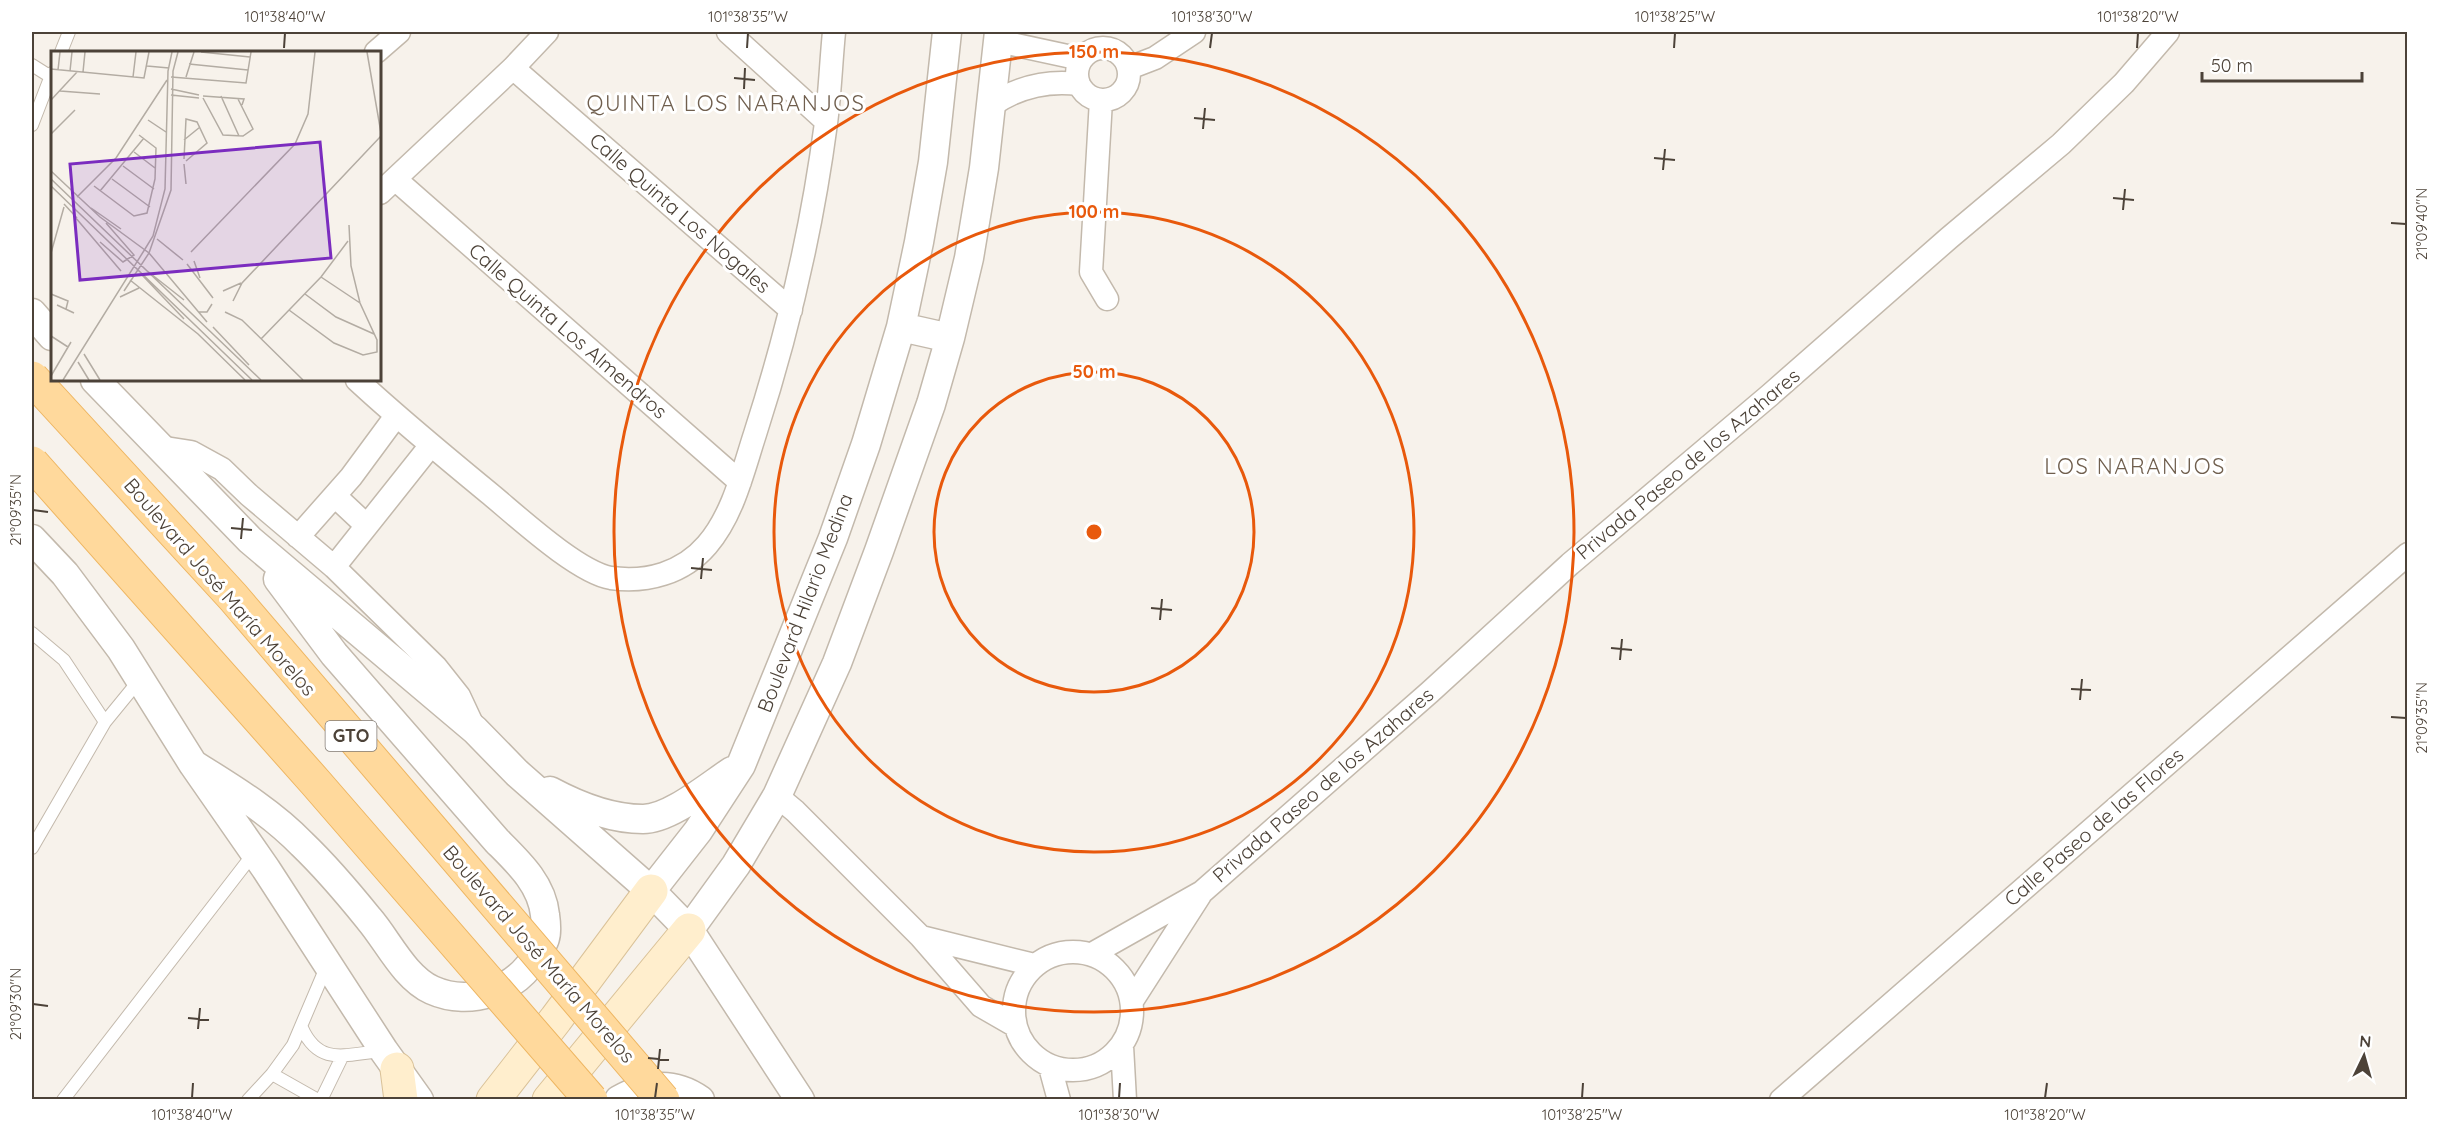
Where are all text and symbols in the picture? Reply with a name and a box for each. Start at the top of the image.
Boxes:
text: 101°38'40"W [245,7,326,26]
text: 101°38'35"W [708,7,789,26]
text: 101°38'30"W [1172,7,1253,26]
text: 101°38'25"W [1635,7,1716,26]
text: 101°38'20"W [2097,7,2179,26]
text: 150 m [1069,40,1119,63]
scale bar [2202,45,2362,83]
inset map [51,51,381,381]
text: 50 m [2211,54,2253,77]
district label: QUINTA LOS NARANJOS [587,89,865,117]
street label: Calle Quinta Los Nogales [585,127,776,298]
text: 21°09'40"N [2412,188,2431,260]
text: 100 m [1069,200,1119,223]
street label: Calle Quinta Los Almendros [464,238,673,424]
text: 50 m [1072,360,1116,383]
street label: Privada Paseo de los Azahares [1571,363,1805,565]
district label: LOS NARANJOS [2044,452,2226,480]
street label: Boulevard José María Morelos [119,473,322,701]
text: 21°09'35"N [6,474,25,546]
street label: Boulevard Hilario Medina [751,490,858,716]
centre of rings [1084,522,1104,542]
street label: Privada Paseo de los Azahares [1207,682,1438,887]
text: 21°09'35"N [2412,682,2431,754]
road number: GTO [326,721,376,751]
street label: Calle Paseo de las Flores [1999,742,2188,911]
street label: Boulevard José María Morelos [438,840,641,1068]
text: 21°09'30"N [6,968,25,1040]
north arrow [2334,1026,2394,1086]
text: N [2359,1031,2372,1052]
text: 101°38'40"W [152,1105,233,1124]
text: 101°38'35"W [615,1105,696,1124]
text: 101°38'30"W [1079,1105,1160,1124]
text: 101°38'25"W [1542,1105,1623,1124]
text: 101°38'20"W [2004,1105,2086,1124]

